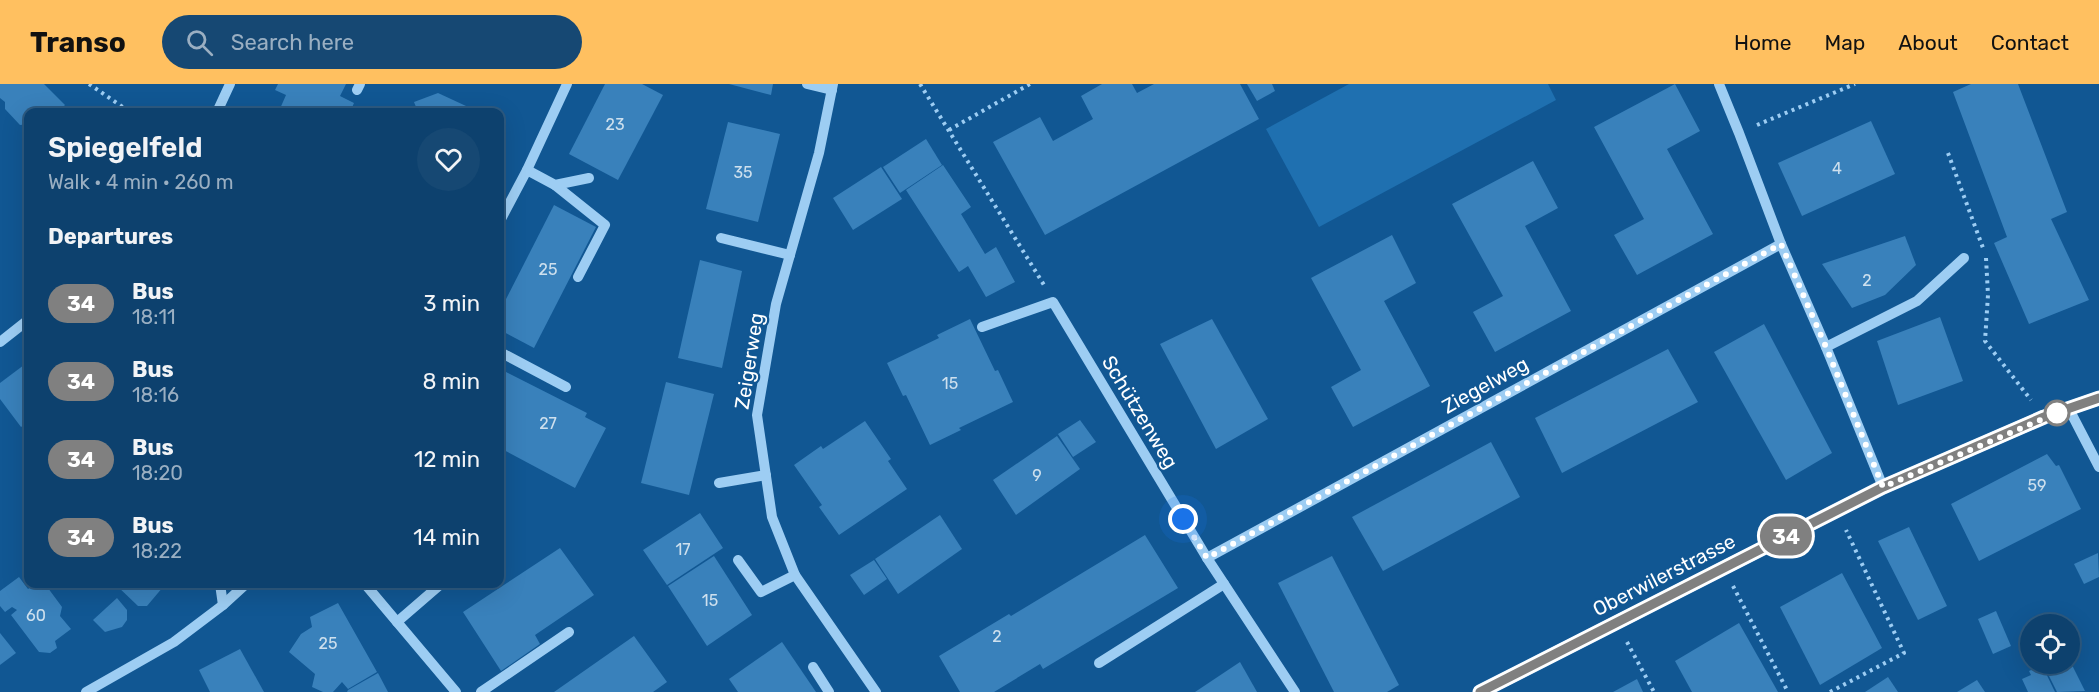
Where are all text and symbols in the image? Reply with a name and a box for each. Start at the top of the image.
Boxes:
search box [162,15,582,69]
text: Transo [30,26,126,59]
icon: search [183,26,216,59]
text: Search here [231,29,354,56]
text: Home [1734,30,1791,55]
text: Map [1824,30,1865,55]
text: About [1898,30,1958,55]
text: Contact [1991,30,2069,55]
house number: 23 [605,115,625,134]
button: heart [417,128,480,191]
text: Spiegelfeld [48,131,203,164]
house number: 4 [1832,159,1842,178]
house number: 35 [733,163,753,182]
text: Walk · 4 min · 260 m [48,170,234,194]
text: Departures [48,223,173,250]
house number: 25 [539,260,557,279]
house number: 2 [1862,271,1872,290]
text: Bus [132,278,174,305]
text: 3 min [423,290,480,317]
text: 34 [67,291,95,316]
text: 18:11 [132,305,176,329]
street label: Zeigerweg [730,311,768,411]
street label: Schützenweg [1097,351,1183,473]
street label: Ziegelweg [1438,351,1532,419]
text: Bus [132,356,174,383]
text: 8 min [422,368,480,395]
text: 34 [67,369,95,394]
house number: 15 [942,374,958,393]
text: 18:16 [132,383,179,407]
unlabelled marker [2044,400,2070,426]
house number: 27 [539,414,557,433]
text: Bus [132,434,174,461]
text: 12 min [414,446,480,473]
text: 34 [67,447,95,472]
text: 18:20 [132,461,183,485]
house number: 9 [1032,466,1042,485]
house number: 59 [2028,476,2047,495]
your location [1168,504,1198,534]
text: Bus [132,512,174,539]
line badge: 34 [1759,516,1813,556]
text: 14 min [413,524,480,551]
text: 34 [1772,524,1800,549]
text: 34 [67,525,95,550]
street label: Oberwilerstrasse [1589,529,1739,621]
text: 18:22 [132,539,182,563]
house number: 17 [675,540,691,559]
house number: 15 [702,591,718,610]
house number: 60 [26,606,46,625]
map controls [2020,614,2080,674]
button: locate [2020,614,2080,674]
house number: 2 [992,627,1002,646]
house number: 25 [319,634,337,653]

